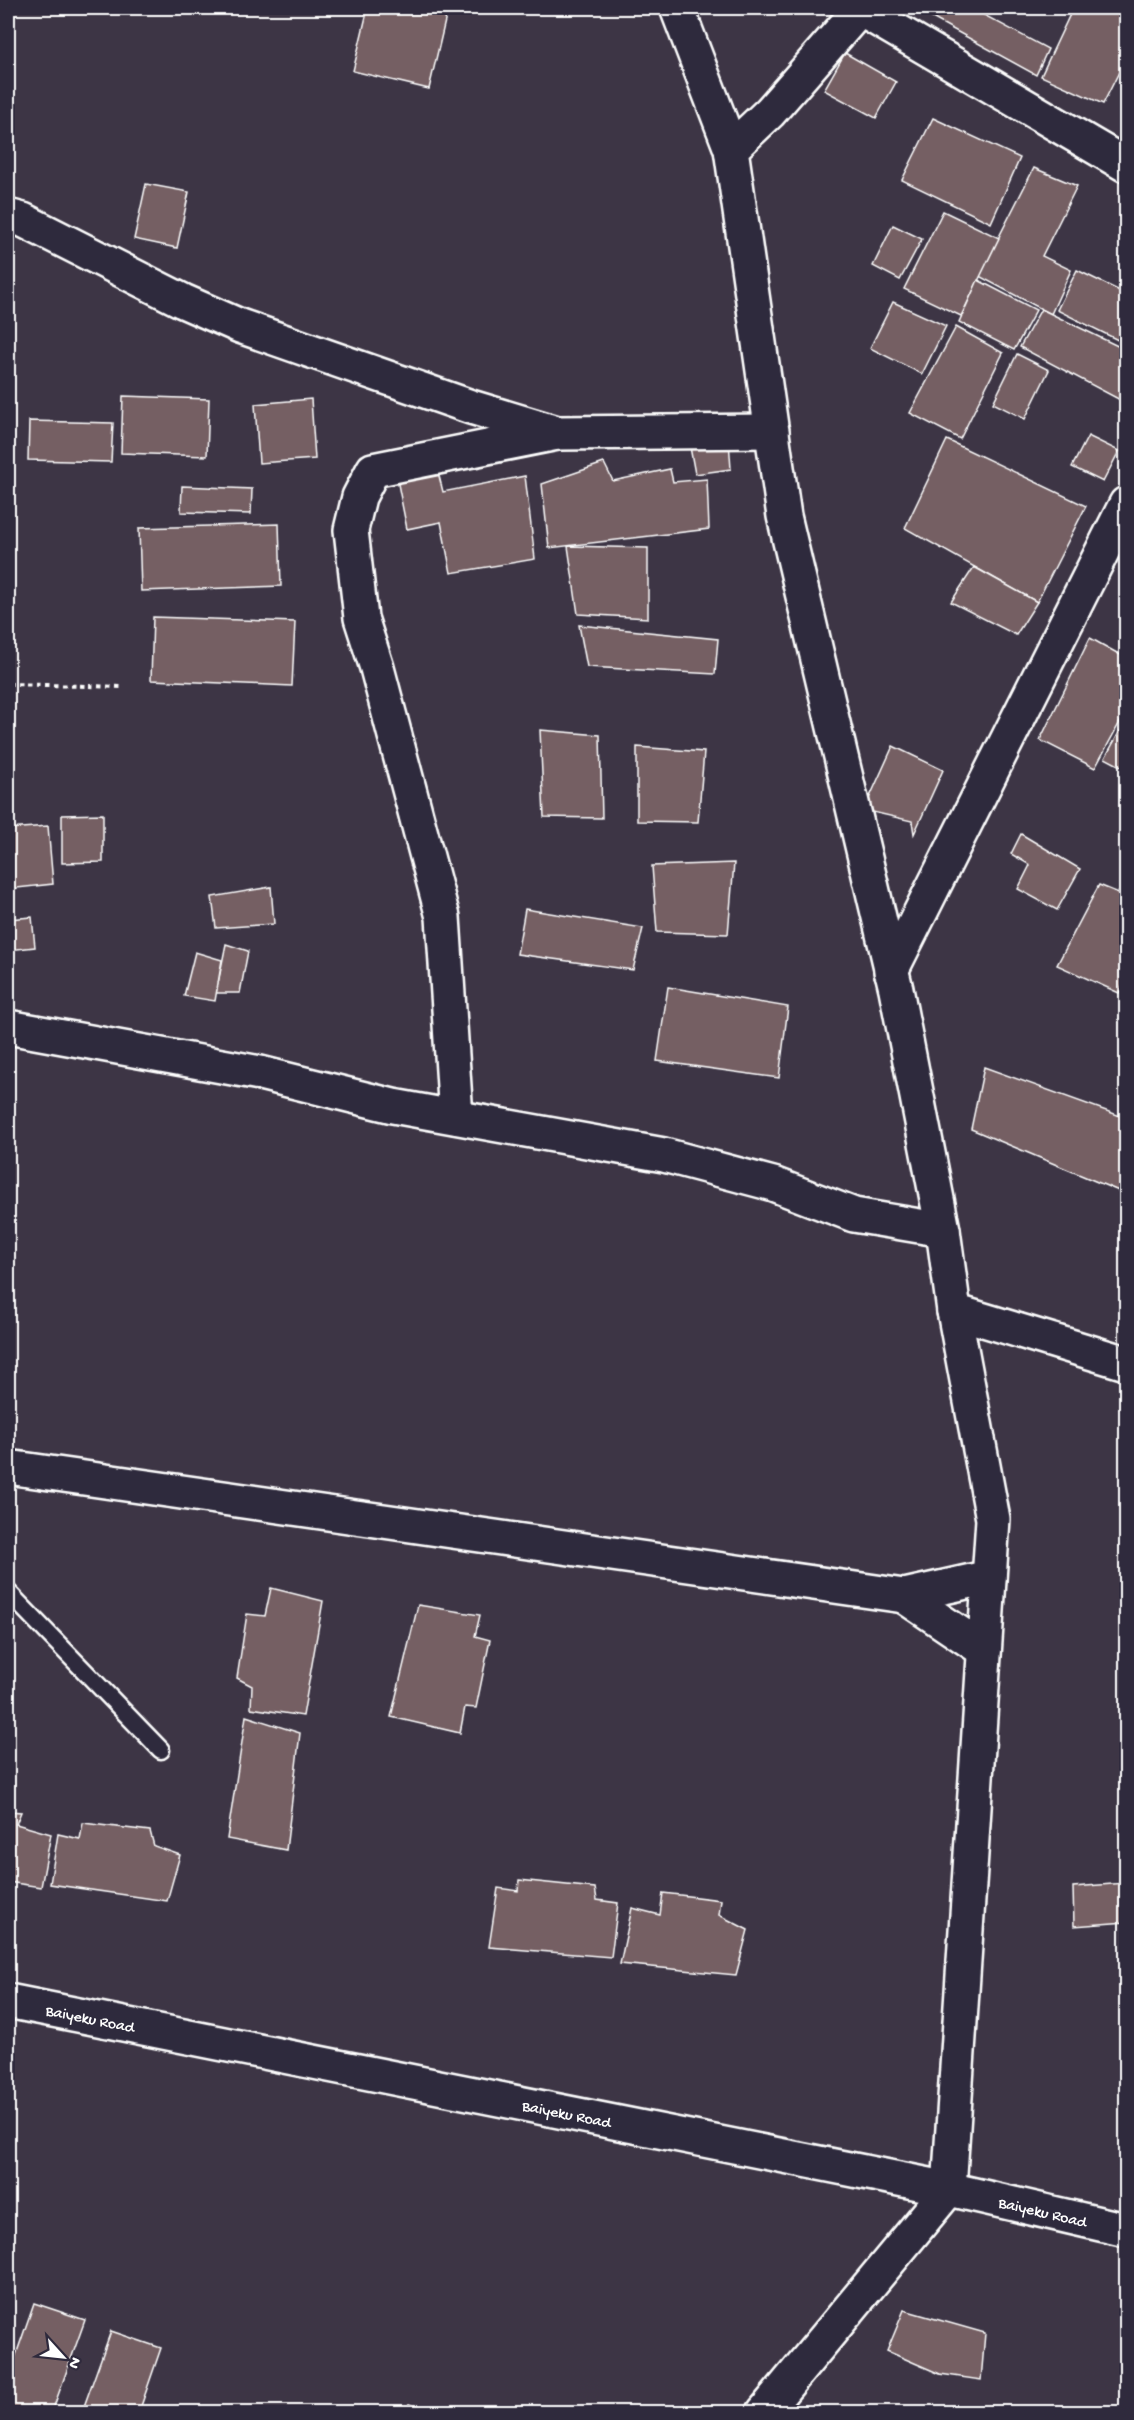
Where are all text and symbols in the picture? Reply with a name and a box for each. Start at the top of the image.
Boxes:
street label: Baiyeku Road [43,2003,137,2039]
street label: Baiyeku Road [519,2098,614,2135]
street label: Baiyeku Road [995,2195,1090,2234]
north arrow [33,2327,93,2387]
text: N [62,2353,84,2372]

